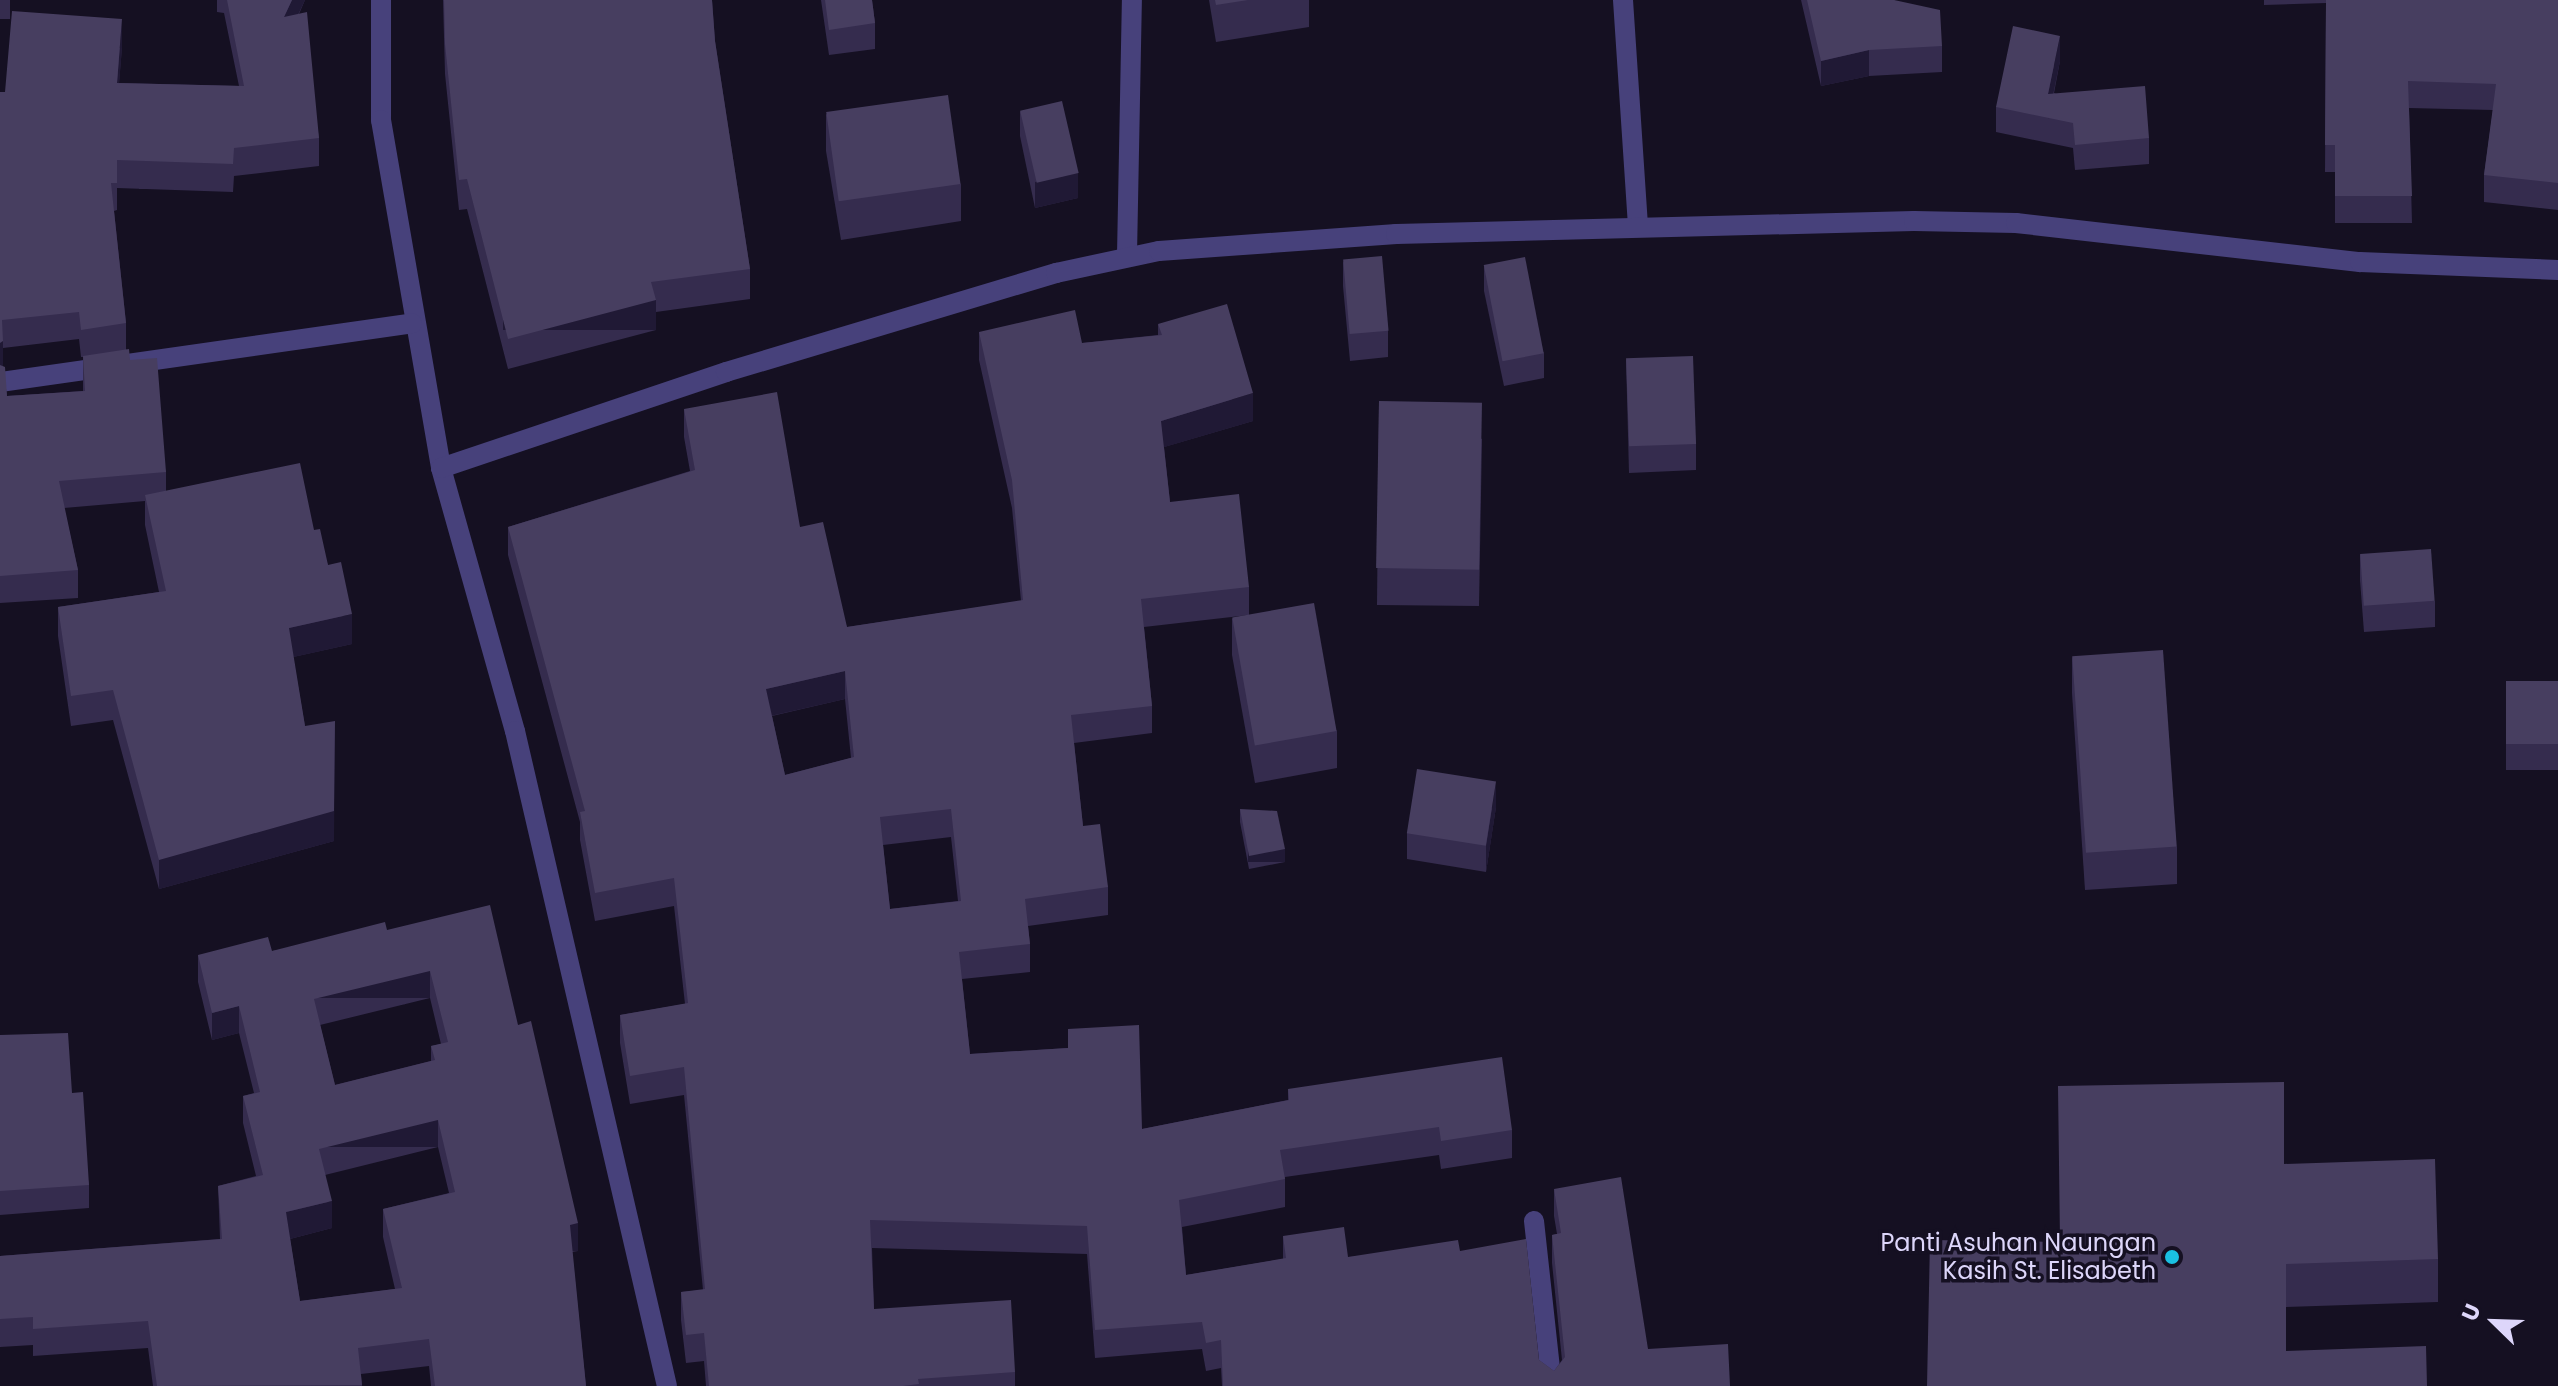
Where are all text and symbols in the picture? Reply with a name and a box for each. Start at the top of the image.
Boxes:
place label: Panti Asuhan Naungan Kasih St. Elisabeth [1880,1229,2156,1285]
marker: Panti Asuhan Naungan Kasih St. Elisabeth [2163,1248,2181,1266]
north arrow [2454,1282,2534,1362]
text: U [2454,1299,2489,1326]

